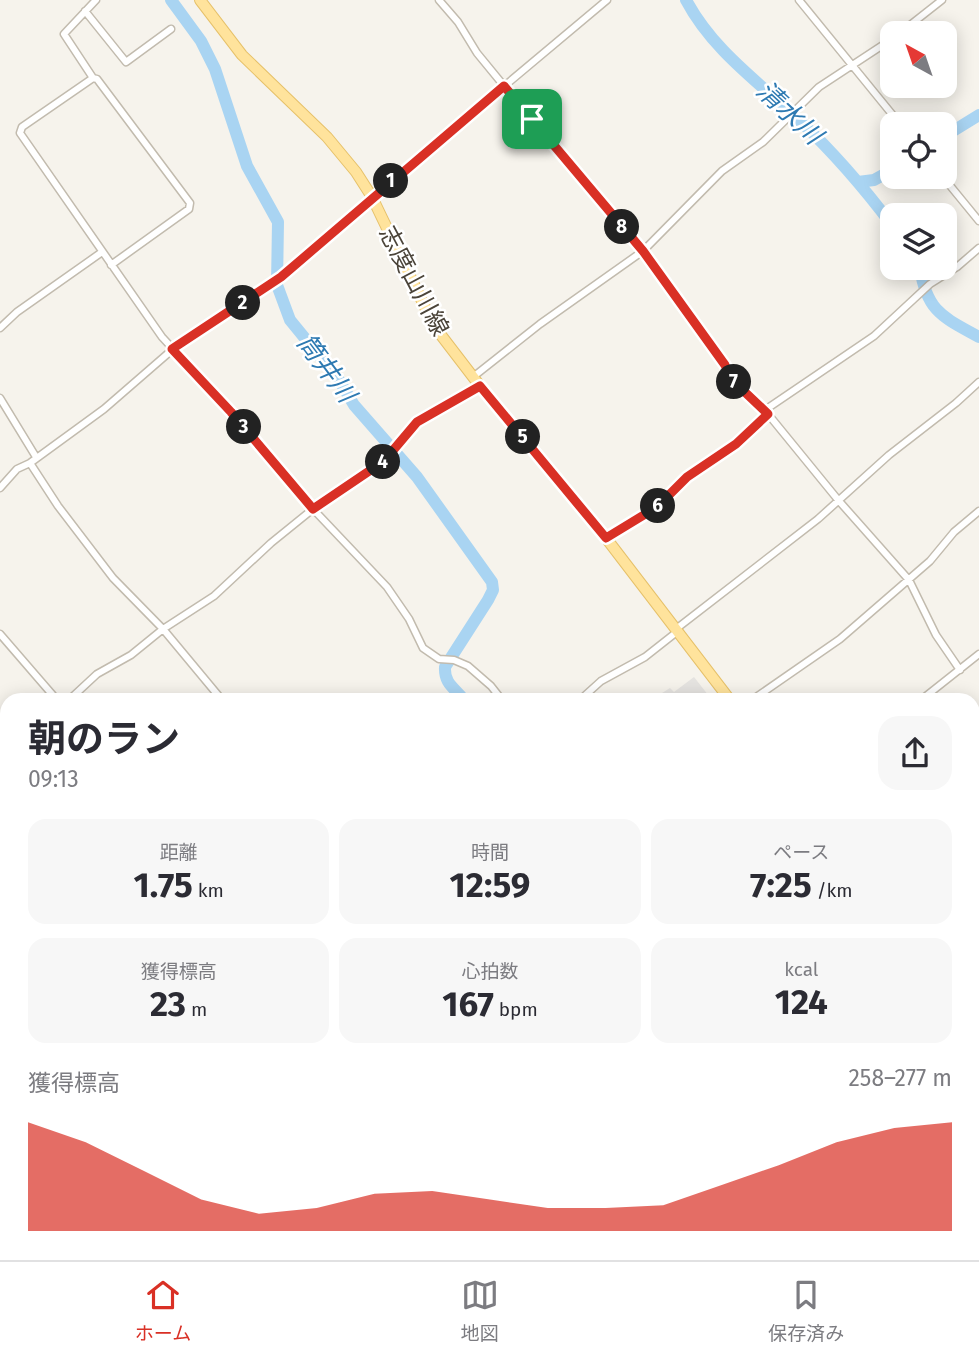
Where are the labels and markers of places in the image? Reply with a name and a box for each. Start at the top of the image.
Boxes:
pin [502,89,562,149]
pin: 1 [374,164,408,198]
pin: 8 [604,210,640,244]
pin: 2 [226,286,260,320]
pin: 7 [716,364,752,400]
pin: 3 [226,410,262,444]
pin: 5 [505,420,540,454]
pin: 4 [366,444,400,480]
pin: 6 [640,489,676,524]

